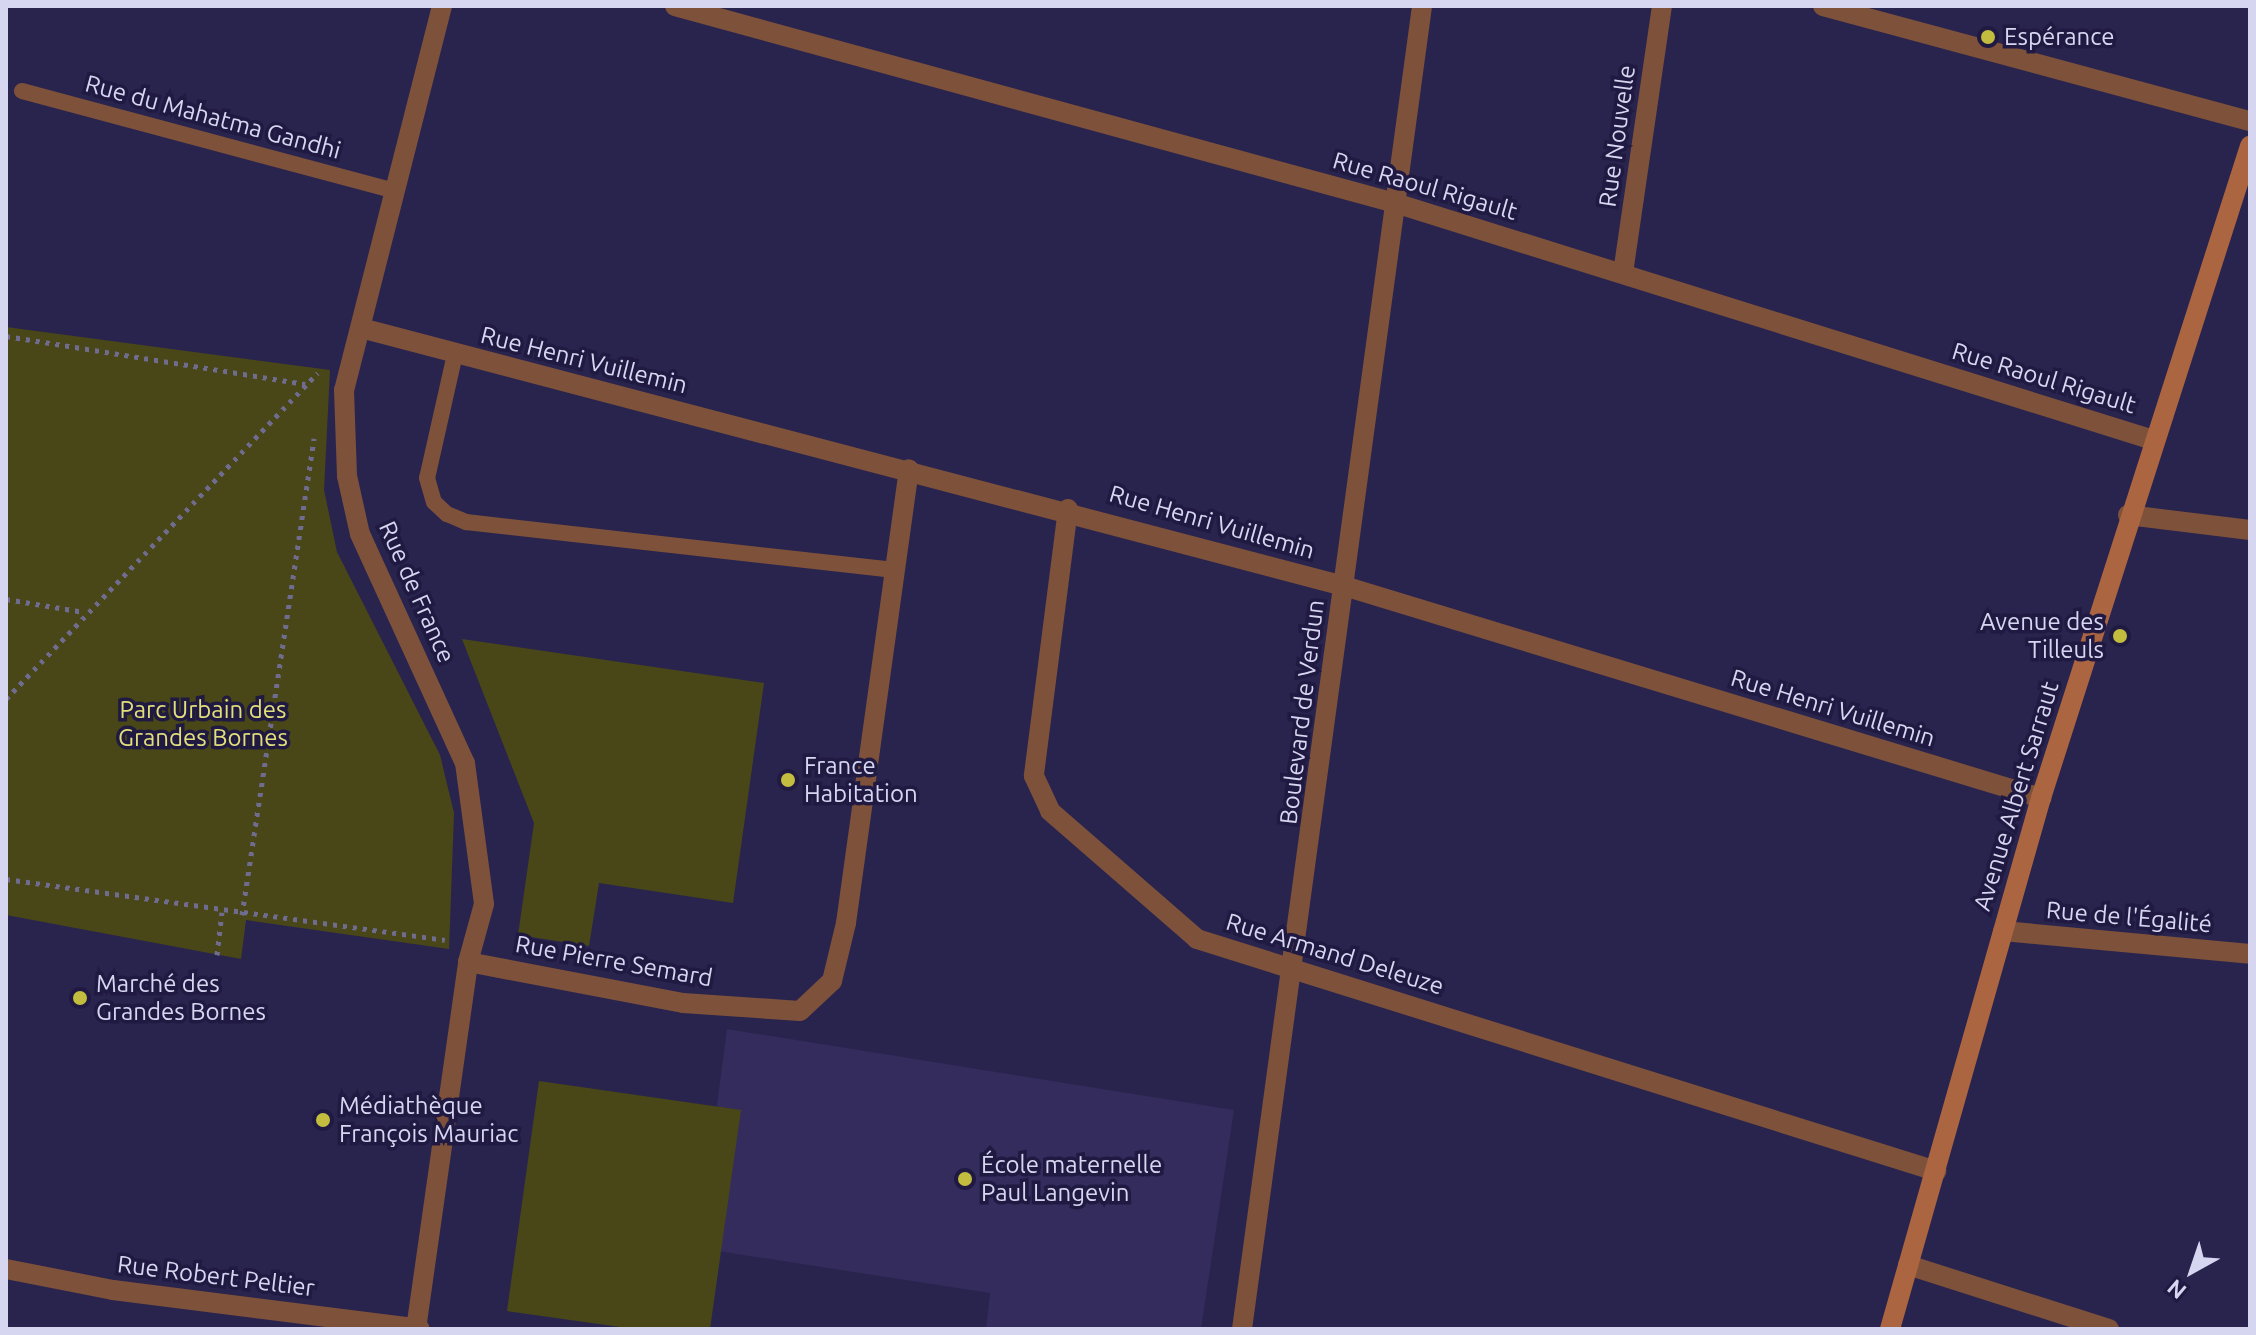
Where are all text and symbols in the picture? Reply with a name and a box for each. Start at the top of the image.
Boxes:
place label: Espérance [2004,23,2115,51]
marker: Espérance [1979,28,1997,46]
street label: Rue Nouvelle [1593,63,1641,209]
street label: Rue du Mahatma Gandhi [82,69,344,165]
street label: Rue Raoul Rigault [1329,146,1521,226]
street label: Rue Henri Vuillemin [478,320,690,400]
street label: Rue Raoul Rigault [1949,336,2139,420]
street label: Rue Henri Vuillemin [1106,479,1318,565]
street label: Rue de France [373,517,461,667]
street label: Boulevard de Verdun [1274,598,1330,826]
place label: Avenue des Tilleuls [1980,608,2104,664]
marker: Avenue des Tilleuls [2111,627,2129,645]
street label: Rue Henri Vuillemin [1727,663,1939,753]
street label: Avenue Albert Sarraut [1967,678,2065,914]
park label: Parc Urbain des Grandes Bornes [118,696,288,752]
place label: France Habitation [804,752,918,808]
marker: France Habitation [779,771,797,789]
street label: Rue de l'Égalité [2045,895,2213,939]
street label: Rue Armand Deleuze [1223,907,1447,1001]
street label: Rue Pierre Semard [513,929,715,993]
place label: Marché des Grandes Bornes [96,970,266,1026]
marker: Marché des Grandes Bornes [71,989,89,1007]
place label: Médiathèque François Mauriac [339,1092,519,1148]
marker: Médiathèque François Mauriac [314,1111,332,1129]
place label: École maternelle Paul Langevin [981,1151,1162,1207]
marker: École maternelle Paul Langevin [956,1170,974,1188]
north arrow [2152,1231,2232,1311]
street label: Rue Robert Peltier [116,1250,316,1302]
text: N [2162,1275,2191,1305]

